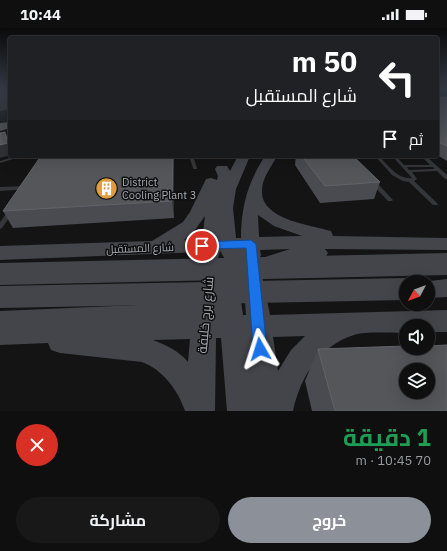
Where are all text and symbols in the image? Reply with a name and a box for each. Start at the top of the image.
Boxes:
text: 10:44 [20,5,61,24]
text: 50 m [292,43,357,80]
icon: left [371,52,423,104]
text: شارع المستقبل [246,84,357,107]
icon: arrive [379,128,401,150]
text: ثم [409,130,423,149]
building icon: District Cooling Plant 3 [93,175,119,201]
place label: District Cooling Plant 3 [122,175,196,202]
pin [185,229,219,263]
icon: arrive [191,235,213,257]
street label: شارع المستقبل [106,240,174,257]
north arrow [399,275,435,311]
map controls [399,275,435,399]
street label: شارع برج خليفة [194,276,217,354]
button: sound [399,319,435,355]
position arrow [239,328,281,370]
button: layers [399,363,435,399]
text: 1 دقيقة [343,421,431,453]
button: close [16,424,58,466]
text: 70 m · 10:45 [356,452,431,469]
button: مشاركة [16,497,220,543]
button: خروج [228,497,431,543]

